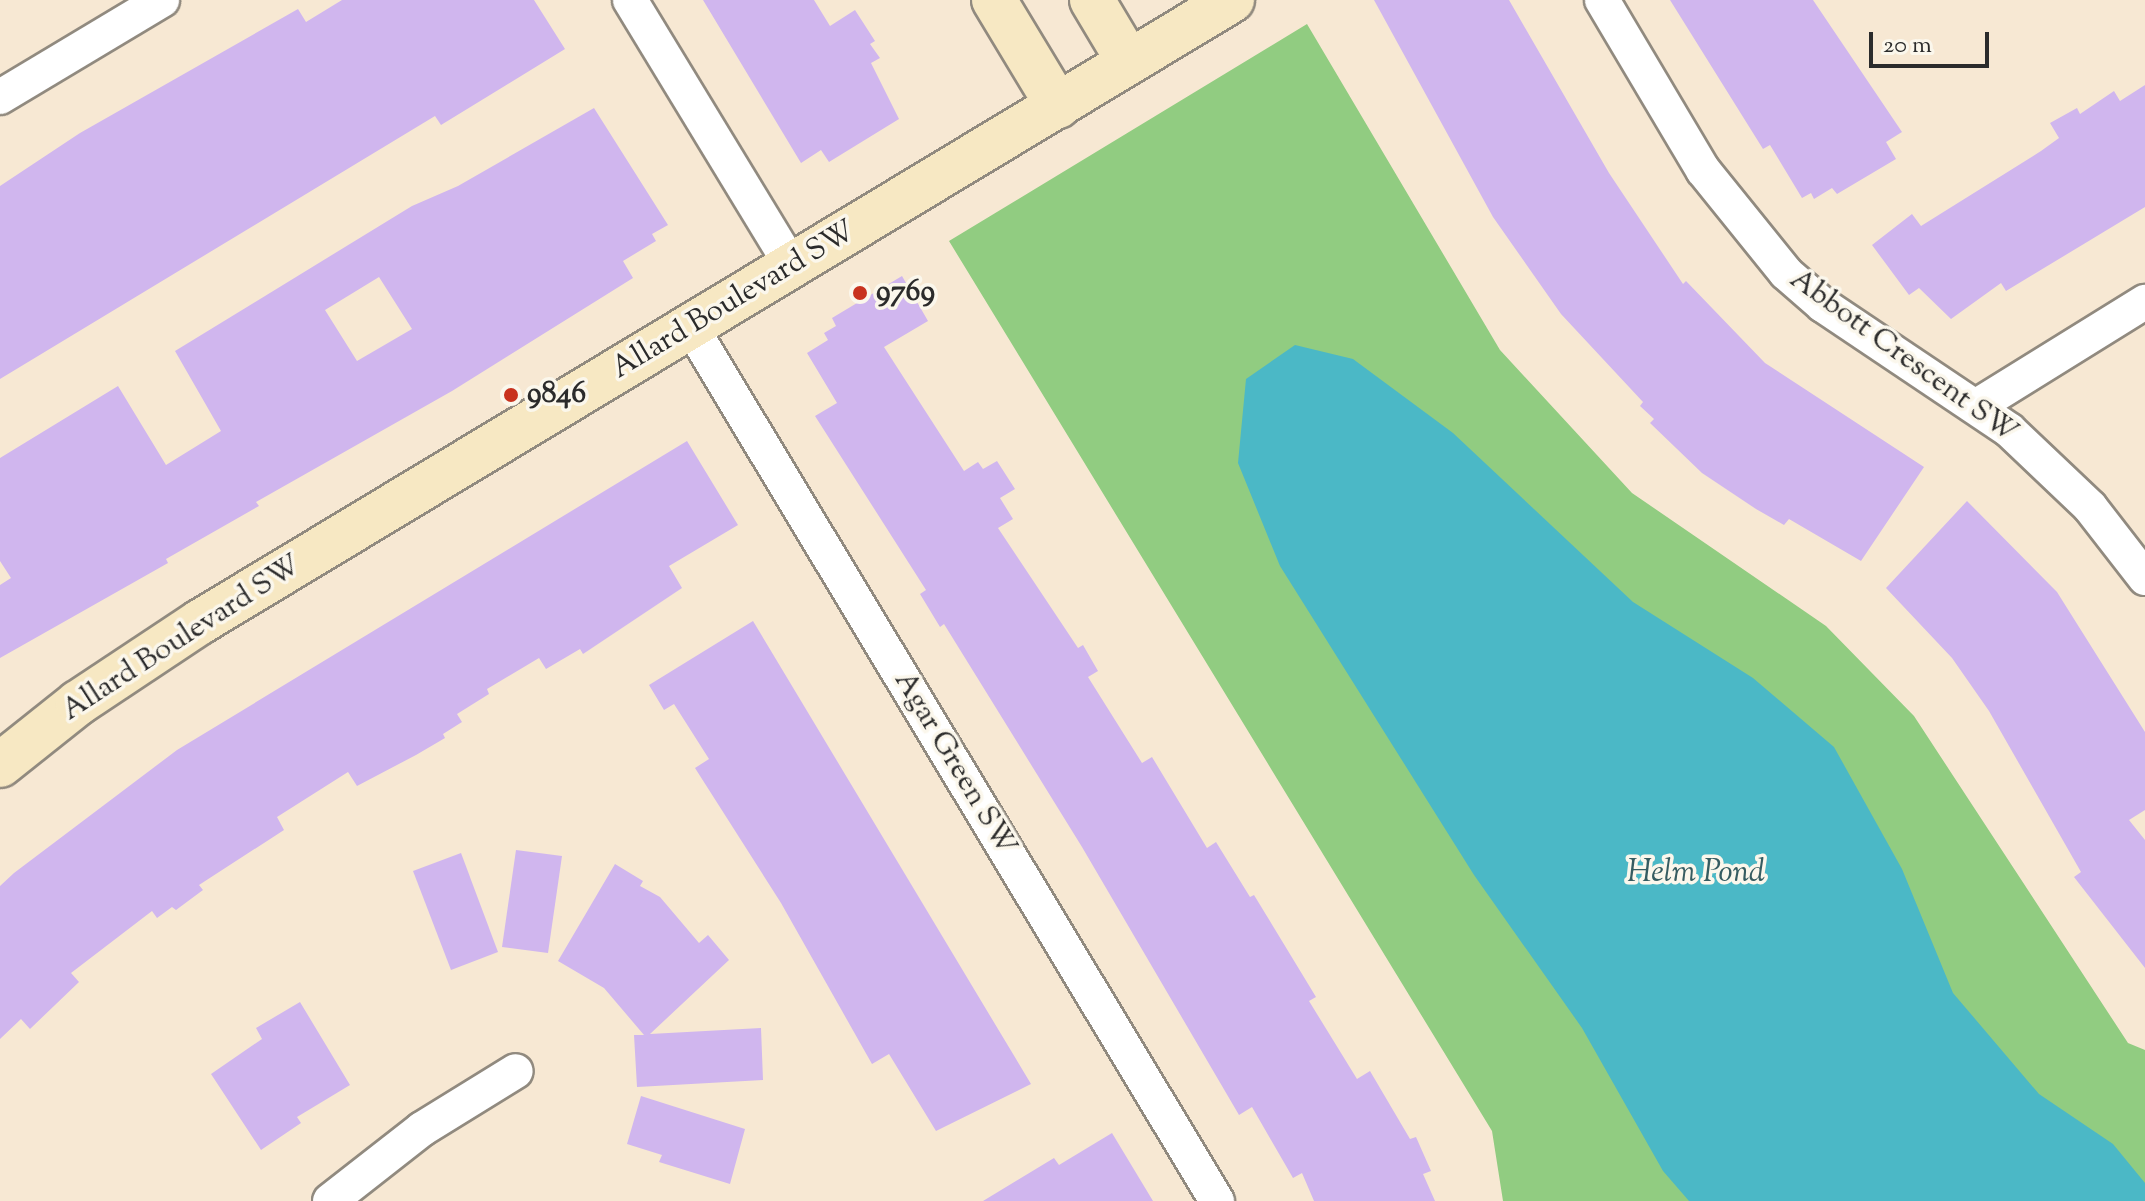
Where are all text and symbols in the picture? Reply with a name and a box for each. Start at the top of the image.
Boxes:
scale bar [1873,16,1993,66]
text: 20 m [1883,29,1932,63]
street label: Allard Boulevard SW [606,214,862,388]
street label: Abbott Crescent SW [1782,262,2024,452]
place label: 9769 [876,275,935,311]
marker: 9769 [851,284,869,302]
place label: 9846 [527,377,586,413]
marker: 9846 [502,386,520,404]
street label: Allard Boulevard SW [56,548,308,730]
street label: Agar Green SW [885,666,1023,862]
water label: Helm Pond [1627,854,1765,892]

